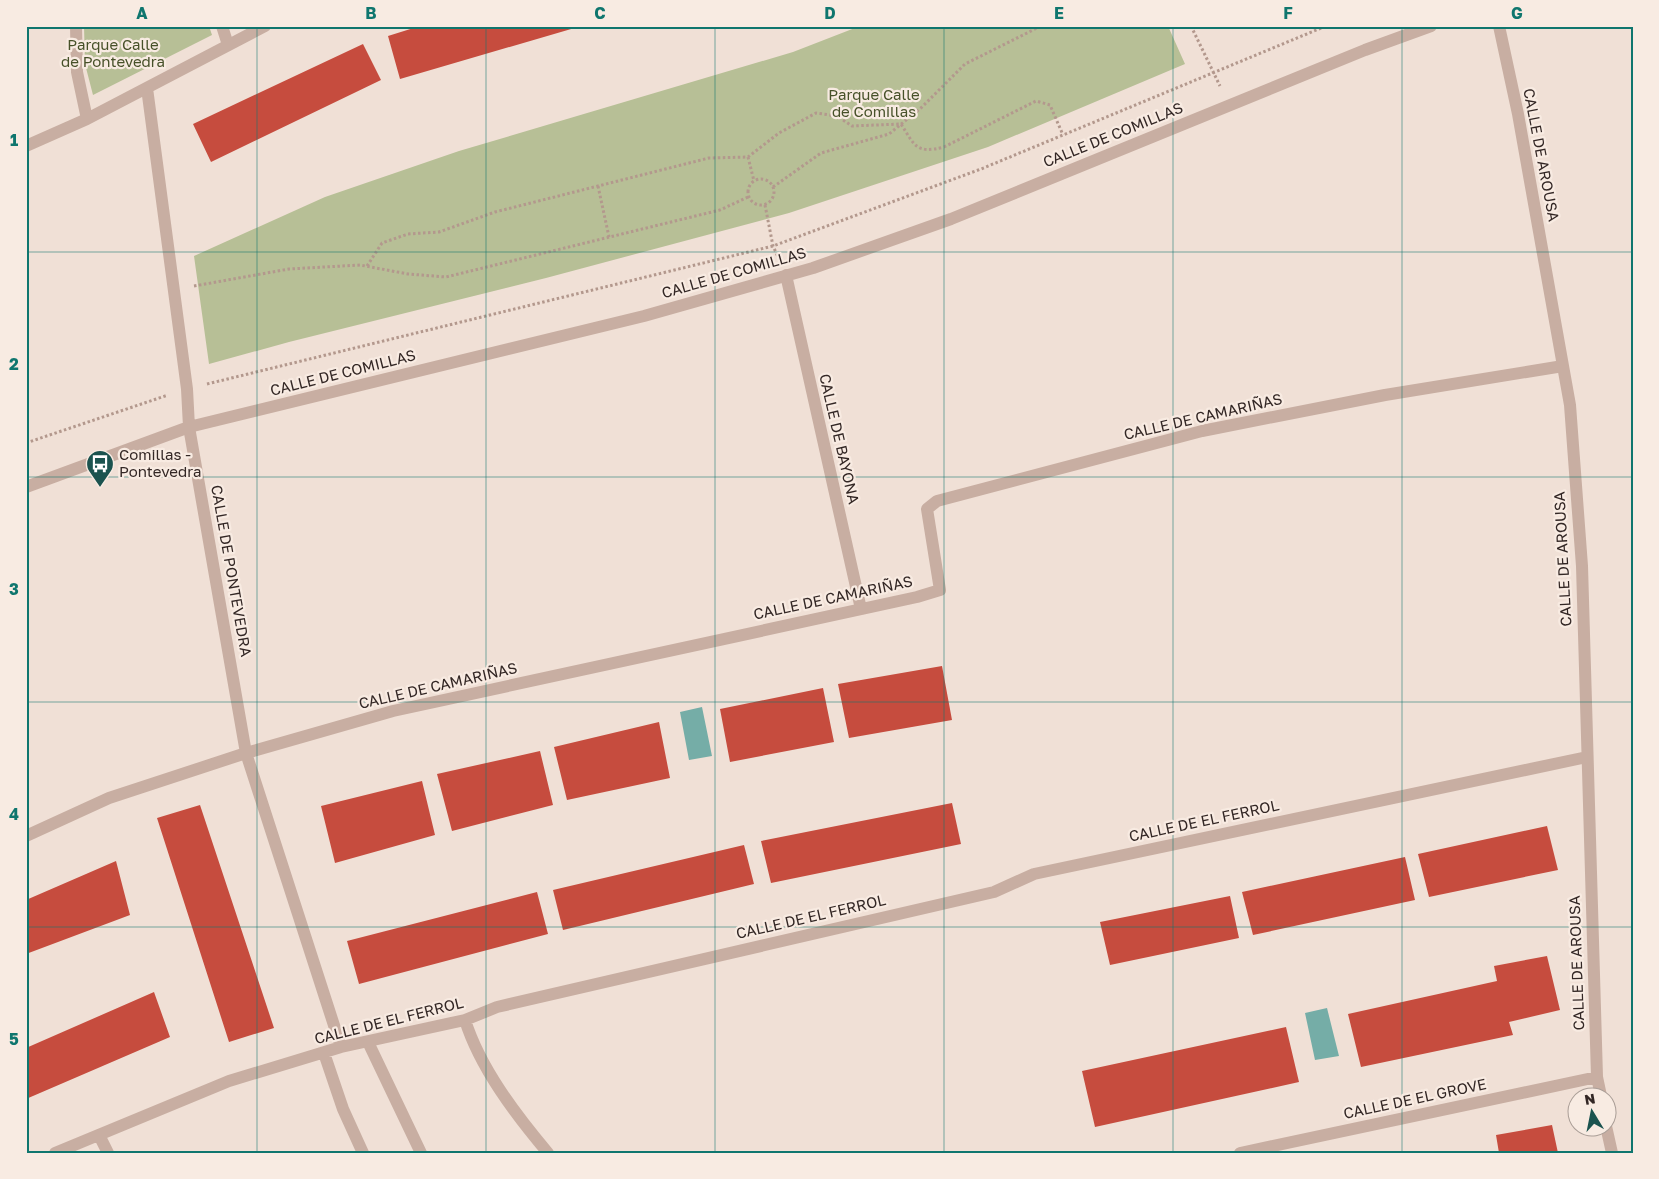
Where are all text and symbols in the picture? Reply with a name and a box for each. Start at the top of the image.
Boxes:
text: A [136,3,148,23]
text: B [365,3,377,23]
text: C [594,3,606,23]
text: D [824,3,836,23]
text: E [1054,3,1064,23]
text: F [1283,3,1293,23]
text: G [1511,3,1523,23]
park label: Parque Calle de Pontevedra [61,35,165,70]
park label: Parque Calle de Comillas [828,85,920,120]
street label: CALLE DE AROUSA [1520,87,1564,223]
street label: CALLE DE COMILLAS [1040,98,1185,170]
text: 1 [10,130,18,150]
street label: CALLE DE COMILLAS [659,243,808,301]
street label: CALLE DE COMILLAS [268,345,417,399]
text: 2 [9,354,19,374]
street label: CALLE DE BAYONA [816,372,864,506]
street label: CALLE DE CAMARIÑAS [1122,389,1284,443]
place label: Comillas - Pontevedra [119,445,201,480]
bus stop icon: Comillas - Pontevedra [85,449,115,488]
street label: CALLE DE PONTEVEDRA [208,483,256,658]
street label: CALLE DE AROUSA [1549,491,1575,627]
street label: CALLE DE CAMARIÑAS [752,571,914,623]
text: 3 [9,579,19,599]
street label: CALLE DE CAMARIÑAS [357,658,519,712]
street label: CALLE DE EL FERROL [1127,795,1281,845]
text: 4 [9,804,19,824]
street label: CALLE DE EL FERROL [734,890,888,942]
street label: CALLE DE AROUSA [1565,895,1587,1031]
street label: CALLE DE EL FERROL [312,993,466,1047]
text: 5 [9,1029,19,1049]
street label: CALLE DE EL GROVE [1342,1074,1488,1122]
north arrow [1566,1086,1616,1136]
text: N [1583,1089,1596,1108]

